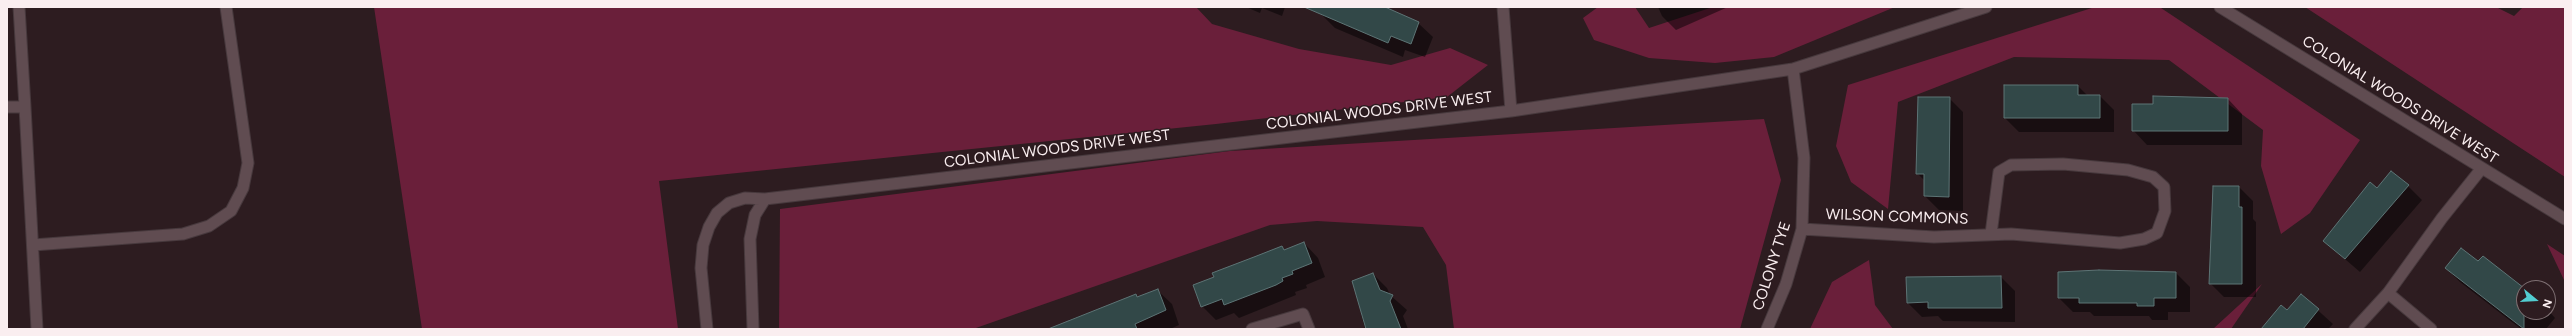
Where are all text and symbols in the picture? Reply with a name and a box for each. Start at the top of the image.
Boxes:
street label: COLONIAL WOODS DRIVE WEST [2299,32,2501,168]
street label: COLONIAL WOODS DRIVE WEST [1265,88,1493,134]
street label: COLONIAL WOODS DRIVE WEST [943,126,1171,172]
street label: WILSON COMMONS [1825,206,1969,228]
street label: COLONY TYE [1749,219,1795,313]
north arrow [2516,280,2556,320]
text: N [2539,297,2554,310]

